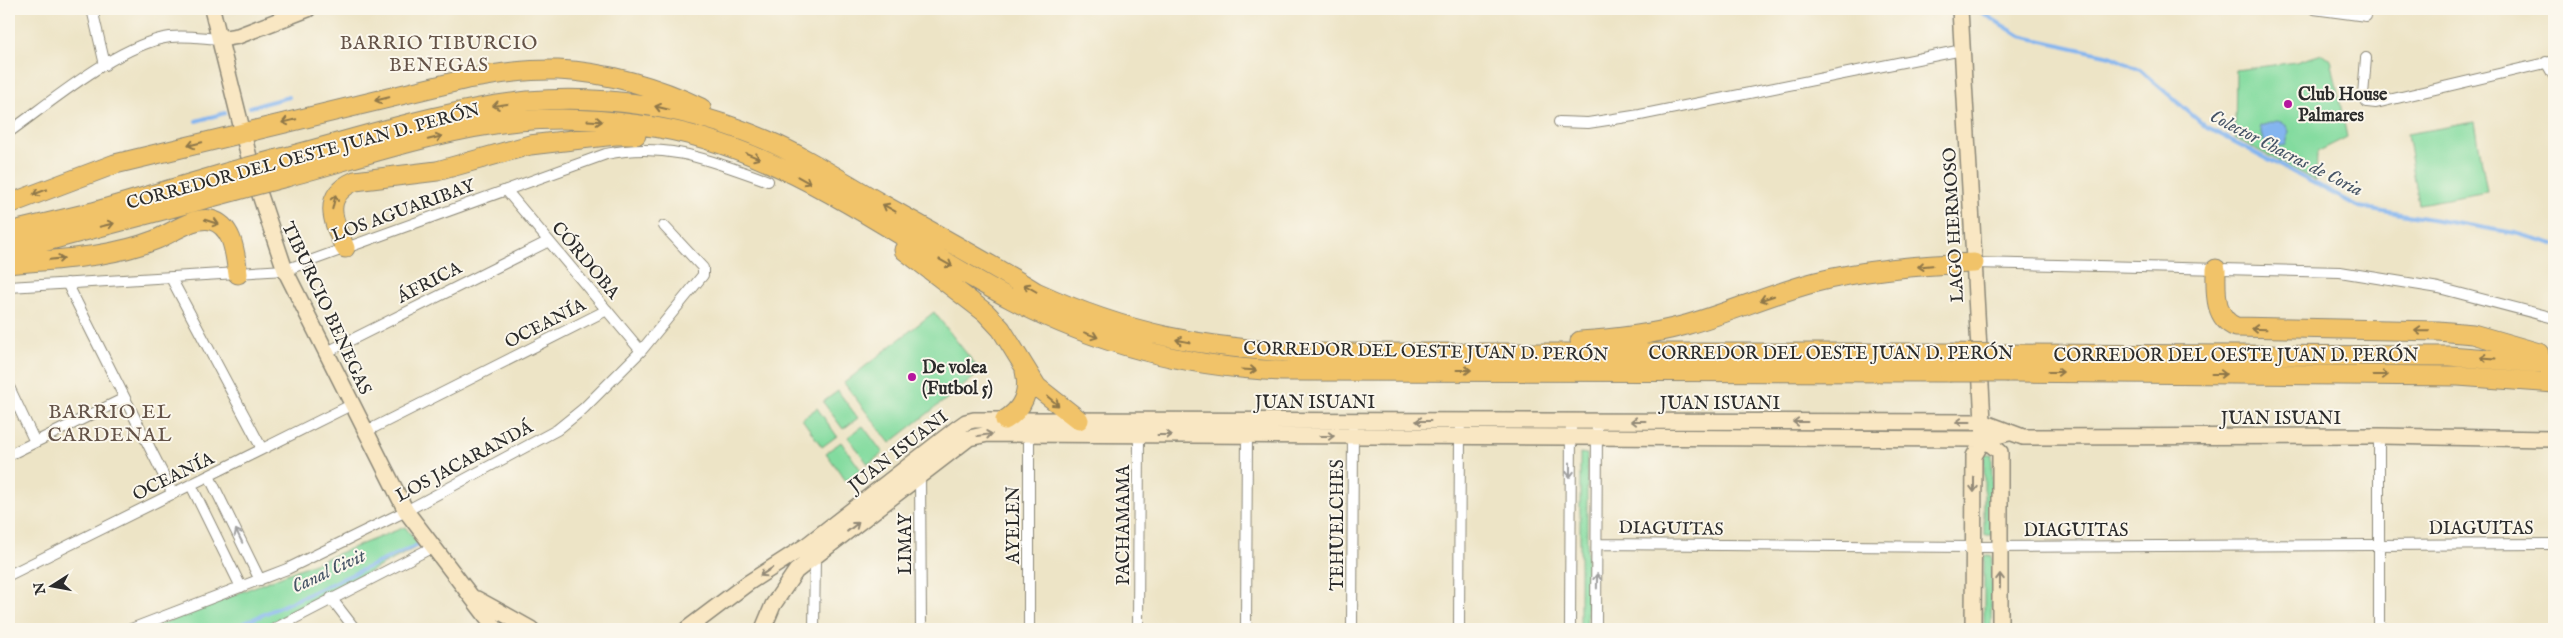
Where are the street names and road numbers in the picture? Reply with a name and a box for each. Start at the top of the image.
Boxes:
street label: CORREDOR DEL OESTE JUAN D. PERÓN [124,97,483,216]
street label: LAGO HERMOSO [1939,147,1970,303]
street label: LOS AGUARIBAY [329,175,479,248]
street label: CÓRDOBA [546,216,626,305]
street label: TIBURCIO BENEGAS [275,218,376,399]
street label: ÁFRICA [392,255,467,310]
street label: OCEANÍA [500,292,591,355]
street label: CORREDOR DEL OESTE JUAN D. PERÓN [1243,336,1609,367]
street label: CORREDOR DEL OESTE JUAN D. PERÓN [1648,341,2014,366]
street label: CORREDOR DEL OESTE JUAN D. PERÓN [2053,343,2419,368]
street label: JUAN ISUANI [1253,392,1375,415]
street label: JUAN ISUANI [1658,393,1780,416]
street label: JUAN ISUANI [843,406,954,500]
street label: JUAN ISUANI [2219,408,2341,431]
street label: LOS JACARANDÁ [391,414,538,508]
street label: OCEANÍA [128,446,219,507]
street label: TEHUELCHES [1327,459,1350,591]
street label: PACHAMAMA [1113,464,1136,585]
street label: AYELEN [1003,486,1026,565]
street label: LIMAY [895,512,918,575]
street label: DIAGUITAS [1618,517,1724,542]
street label: DIAGUITAS [2428,518,2534,541]
street label: DIAGUITAS [2023,520,2129,543]

